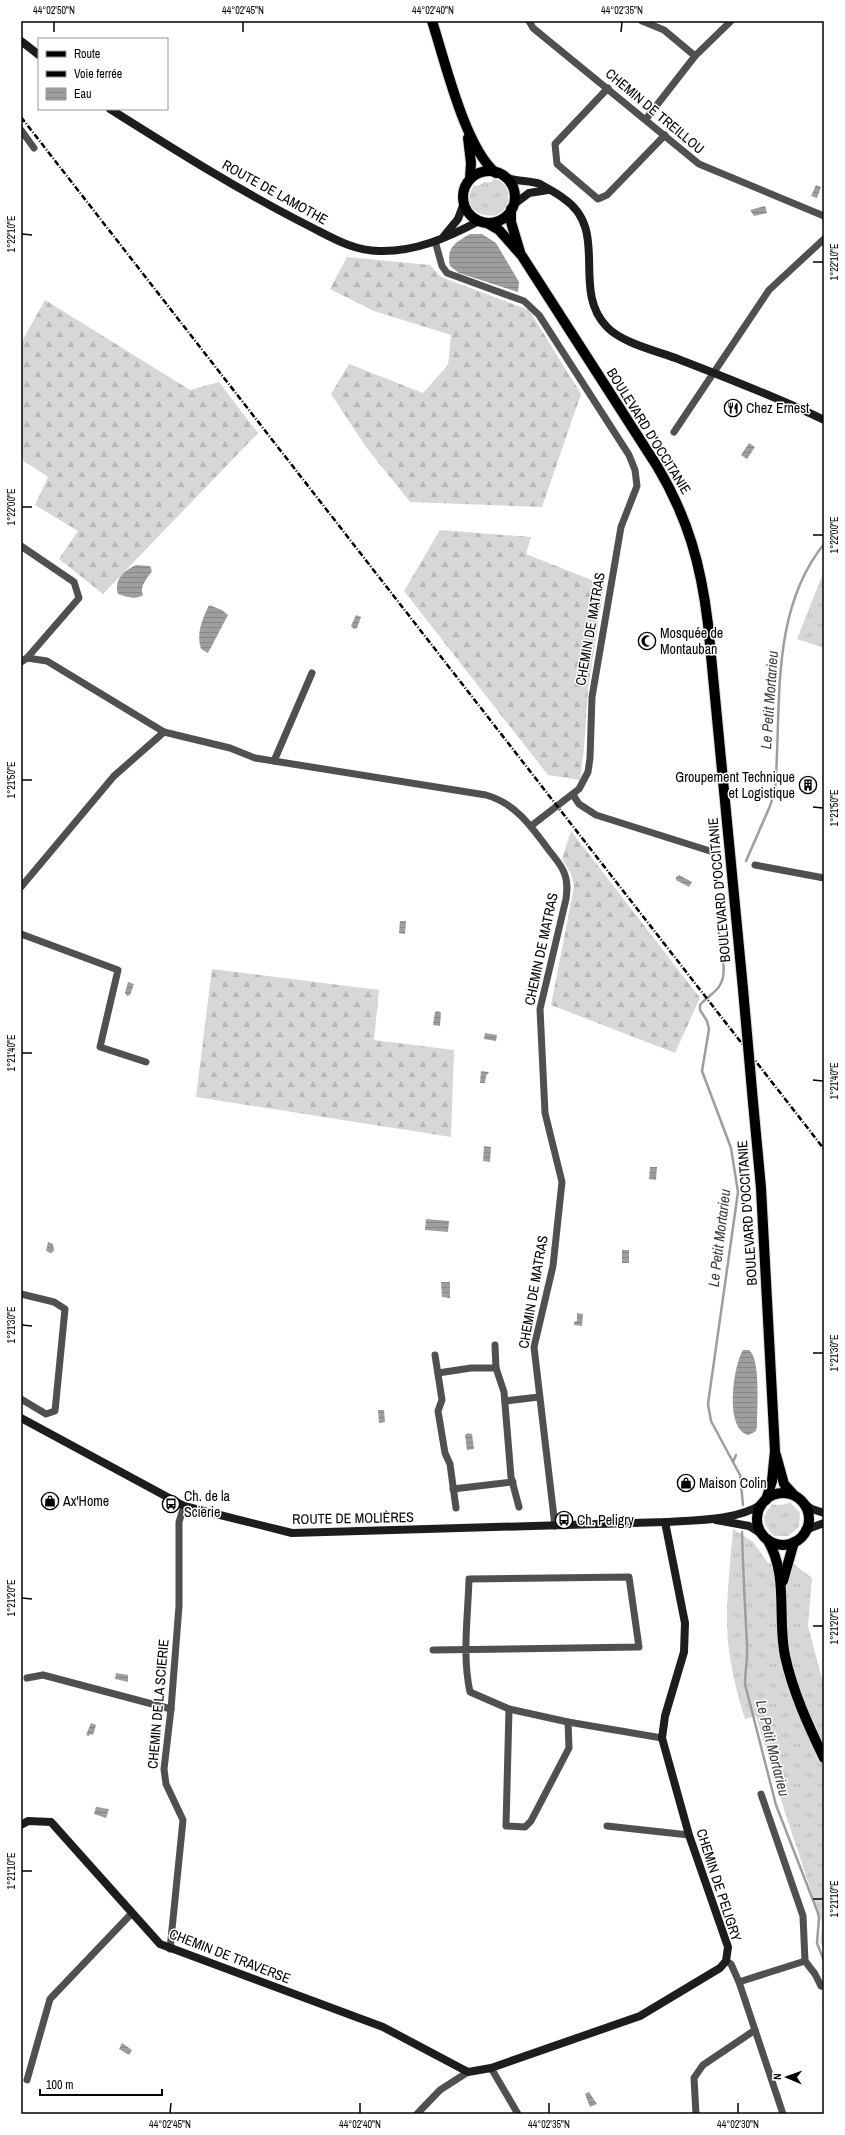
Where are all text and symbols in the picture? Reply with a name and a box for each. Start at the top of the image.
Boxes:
text: 44°02'50"N [33,4,75,17]
text: 44°02'45"N [222,4,264,17]
text: 44°02'40"N [412,4,454,17]
text: 44°02'35"N [601,4,643,17]
legend [38,38,168,110]
text: Route [74,46,100,62]
street label: CHEMIN DE TREILLOU [602,64,708,158]
text: Voie ferrée [74,66,122,82]
text: Eau [74,86,92,102]
street label: ROUTE DE LAMOTHE [219,156,331,228]
text: 1°22'10"E [5,216,18,252]
text: 1°22'10"E [828,244,841,280]
street label: BOULEVARD D'OCCITANIE [603,365,695,497]
restaurant icon: Chez Ernest [723,398,743,418]
place label: Chez Ernest [746,399,809,417]
text: 1°22'00"E [5,489,18,525]
text: 1°22'00"E [828,517,841,553]
street label: CHEMIN DE MATRAS [571,571,609,687]
place label: Mosquée de Montauban [660,624,723,658]
mosque icon: Mosquée de Montauban [637,631,657,651]
water label: Le Petit Mortarieu [755,650,783,750]
text: 1°21'50"E [5,762,18,798]
place label: Groupement Technique et Logistique [675,768,795,802]
building icon: Groupement Technique et Logistique [798,775,818,795]
text: 1°21'50"E [828,790,841,826]
street label: BOULEVARD D'OCCITANIE [704,817,734,963]
street label: CHEMIN DE MATRAS [520,891,562,1007]
text: 1°21'40"E [5,1035,18,1071]
text: 1°21'40"E [828,1063,841,1099]
street label: BOULEVARD D'OCCITANIE [733,1140,761,1286]
water label: Le Petit Mortarieu [703,1188,735,1288]
street label: CHEMIN DE MATRAS [514,1234,552,1350]
text: 1°21'30"E [5,1307,18,1343]
text: 1°21'30"E [828,1335,841,1371]
shop icon: Maison Colin [676,1473,696,1493]
place label: Maison Colin [699,1474,767,1492]
place label: Ch. de la Scierie [184,1487,231,1521]
shop icon: Ax'Home [40,1491,60,1511]
place label: Ax'Home [62,1492,109,1510]
bus stop icon: Ch. de la Scierie [161,1494,181,1514]
street label: ROUTE DE MOLIÈRES [292,1508,414,1528]
bus stop icon: Ch. Peligry [554,1510,574,1530]
place label: Ch. Peligry [577,1511,634,1529]
text: 1°21'20"E [5,1580,18,1616]
text: 1°21'20"E [828,1608,841,1644]
street label: CHEMIN DE LA SCIERIE [143,1638,173,1770]
water label: Le Petit Mortarieu [751,1698,795,1798]
street label: CHEMIN DE PELIGRY [692,1826,746,1944]
text: 1°21'10"E [5,1853,18,1889]
text: 1°21'10"E [828,1881,841,1917]
street label: CHEMIN DE TRAVERSE [167,1925,293,1987]
north arrow [767,2057,807,2097]
scale bar [40,2071,162,2097]
text: N [770,2073,784,2080]
text: 100 m [46,2077,73,2093]
text: 44°02'45"N [149,2118,191,2131]
text: 44°02'40"N [339,2118,381,2131]
text: 44°02'35"N [528,2118,570,2131]
text: 44°02'30"N [717,2118,759,2131]

